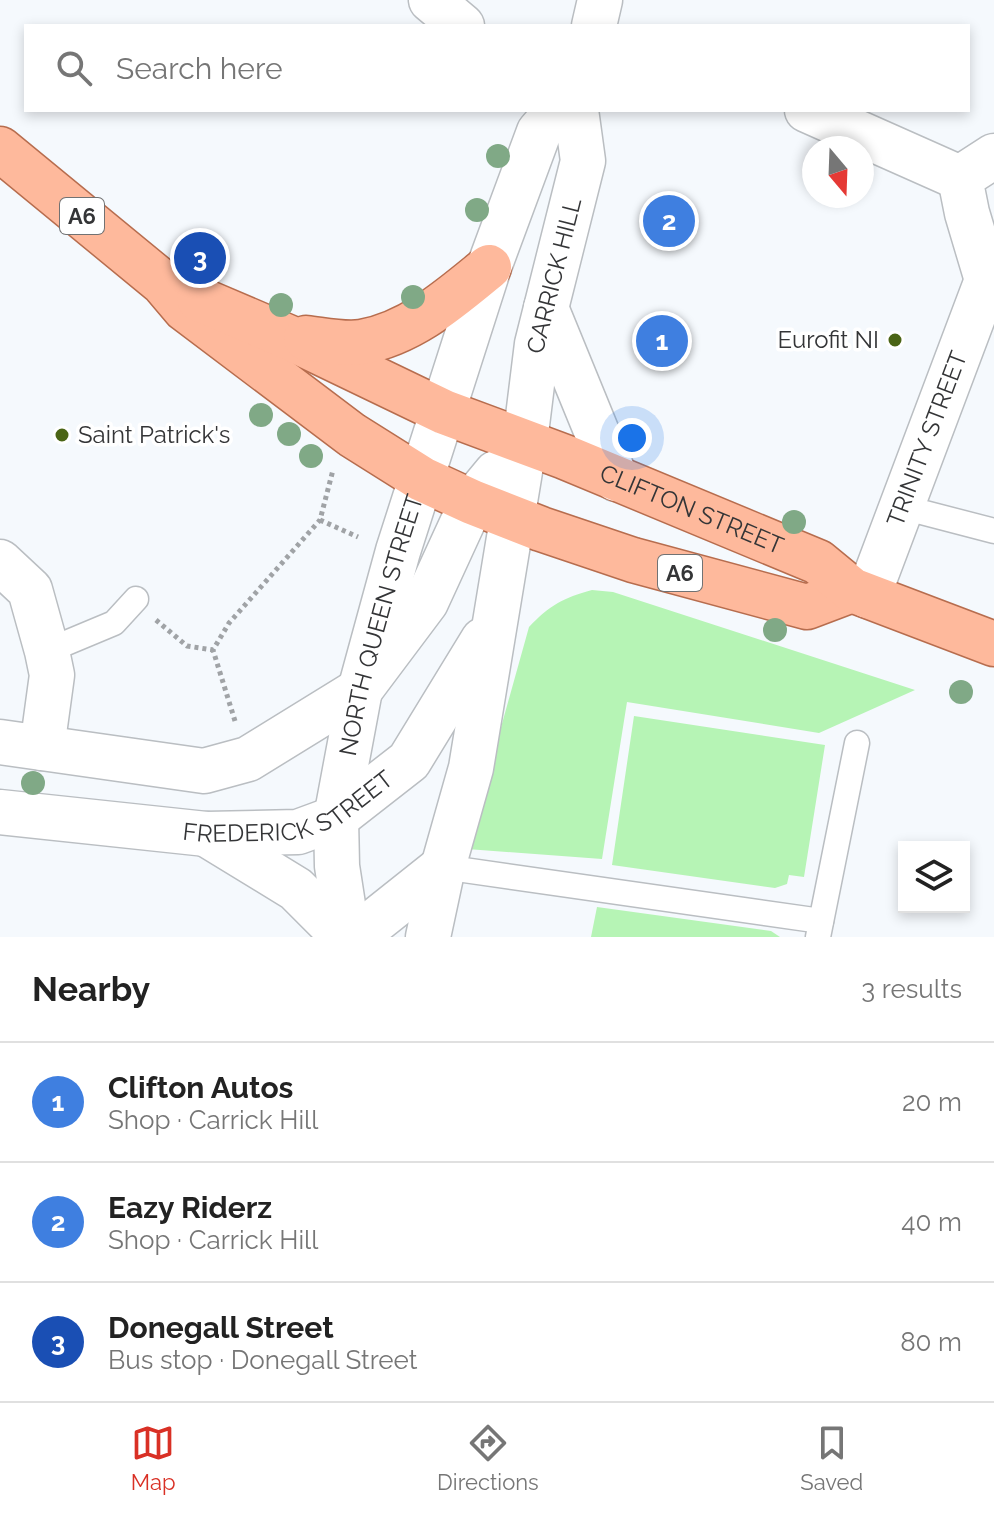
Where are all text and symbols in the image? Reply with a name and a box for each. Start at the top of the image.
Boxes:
search box [24,24,970,112]
icon: search [52,46,96,90]
text: Search here [116,51,283,86]
north arrow [802,136,874,208]
pin: 2 [643,191,695,251]
street label: CARRICK HILL [521,195,587,355]
road number: A6 [60,198,104,234]
pin: 3 [174,228,226,288]
pin: 1 [636,311,688,371]
place label: Eurofit NI [778,325,879,354]
marker: Eurofit NI [886,331,904,349]
street label: TRINITY STREET [881,347,973,530]
your location [612,418,652,458]
place label: Saint Patrick's [78,420,230,449]
marker: Saint Patrick's [53,426,71,444]
street label: CLIFTON STREET [596,458,788,560]
street label: NORTH QUEEN STREET [333,490,429,758]
road number: A6 [658,555,702,591]
street label: FREDERICK STREET [181,764,399,849]
map controls [898,841,970,913]
button: layers [898,841,970,913]
text: Nearby [32,969,150,1009]
text: 3 results [861,974,962,1004]
text: Clifton Autos [108,1070,293,1105]
text: 1 [52,1087,64,1117]
text: 20 m [902,1087,962,1117]
text: Shop · Carrick Hill [108,1105,318,1135]
text: Eazy Riderz [108,1190,272,1225]
text: 2 [51,1207,65,1237]
text: 40 m [901,1207,962,1237]
text: Shop · Carrick Hill [108,1225,318,1255]
text: Donegall Street [108,1310,334,1345]
text: 3 [51,1327,65,1357]
text: 80 m [900,1327,962,1357]
text: Bus stop · Donegall Street [108,1345,417,1375]
tab: Map [131,1421,176,1495]
tab: Directions [437,1421,539,1495]
tab: Saved [800,1421,863,1495]

